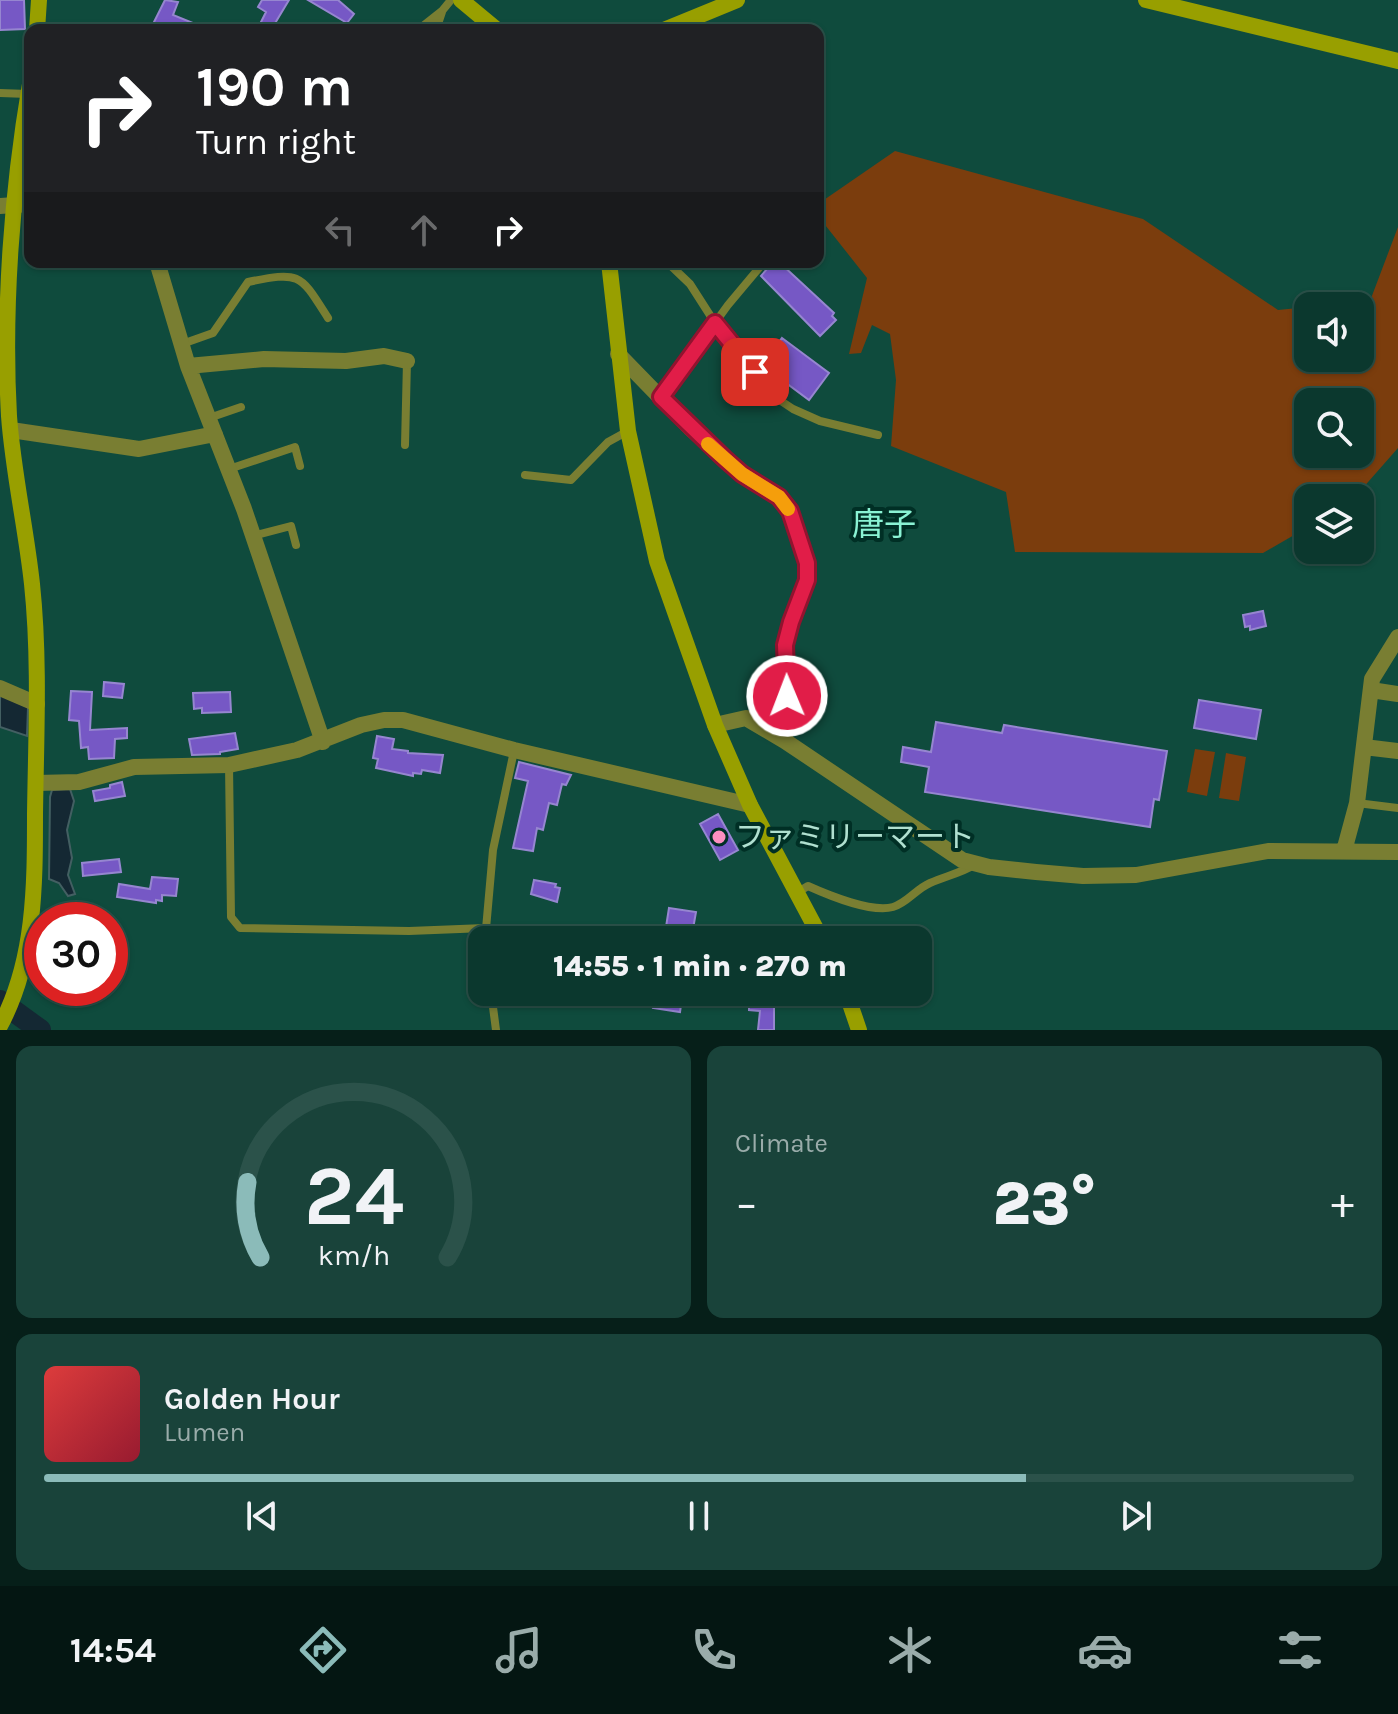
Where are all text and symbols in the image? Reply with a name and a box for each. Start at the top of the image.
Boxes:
text: 190 m [196,54,353,119]
icon: right [64,56,168,160]
text: Turn right [196,121,356,163]
icon: left [318,208,362,252]
icon: ahead [402,208,446,252]
icon: right [486,208,530,252]
map controls [1294,292,1374,564]
button: sound [1294,292,1374,372]
pin [721,338,789,406]
icon: arrive [733,350,777,394]
button: search [1294,388,1374,468]
button: layers [1294,484,1374,564]
district label: 唐子 [852,506,916,543]
position arrow [745,654,829,738]
place label: ファミリーマート [735,819,975,855]
marker: ファミリーマート [710,828,728,846]
speed limit sign: 30 [24,902,128,1006]
text: 14:55 · 1 min · 270 m [553,948,847,984]
text: Climate [735,1128,828,1159]
text: 24 [304,1148,403,1245]
text: 23° [993,1169,1096,1239]
text: − [735,1178,758,1229]
text: + [1331,1178,1354,1229]
text: km/h [317,1239,390,1272]
text: Golden Hour [164,1381,340,1417]
text: Lumen [164,1417,245,1448]
icon: previous [240,1494,284,1538]
icon: pause [677,1494,721,1538]
icon: next [1114,1494,1158,1538]
icon: directions [295,1622,351,1678]
icon: music [491,1622,547,1678]
icon: phone [686,1622,742,1678]
icon: climate [882,1622,938,1678]
icon: car [1077,1622,1133,1678]
icon: filters [1272,1622,1328,1678]
text: 14:54 [70,1629,156,1671]

